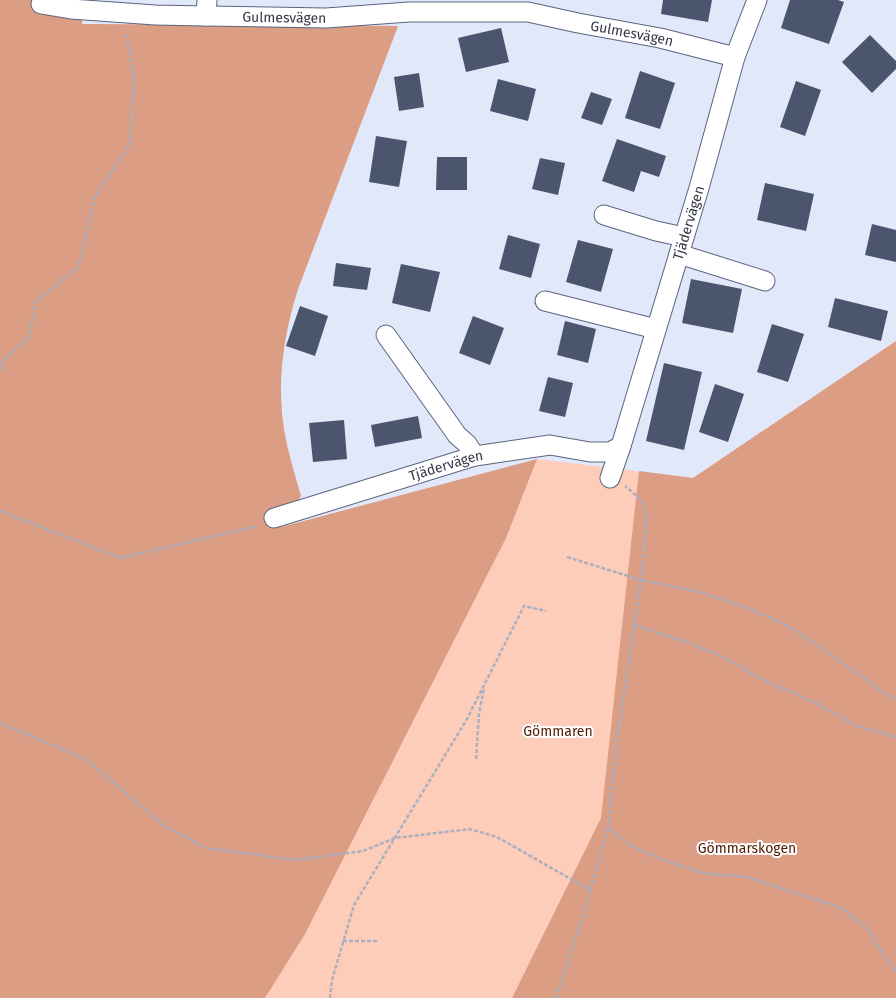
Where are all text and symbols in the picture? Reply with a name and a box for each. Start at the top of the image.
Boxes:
street label: Gulmesvägen [242,8,327,27]
street label: Gulmesvägen [589,17,675,50]
street label: Tjädervägen [669,184,708,262]
street label: Tjädervägen [407,446,484,484]
park label: Gömmaren [523,723,593,740]
park label: Gömmarskogen [698,840,796,857]

